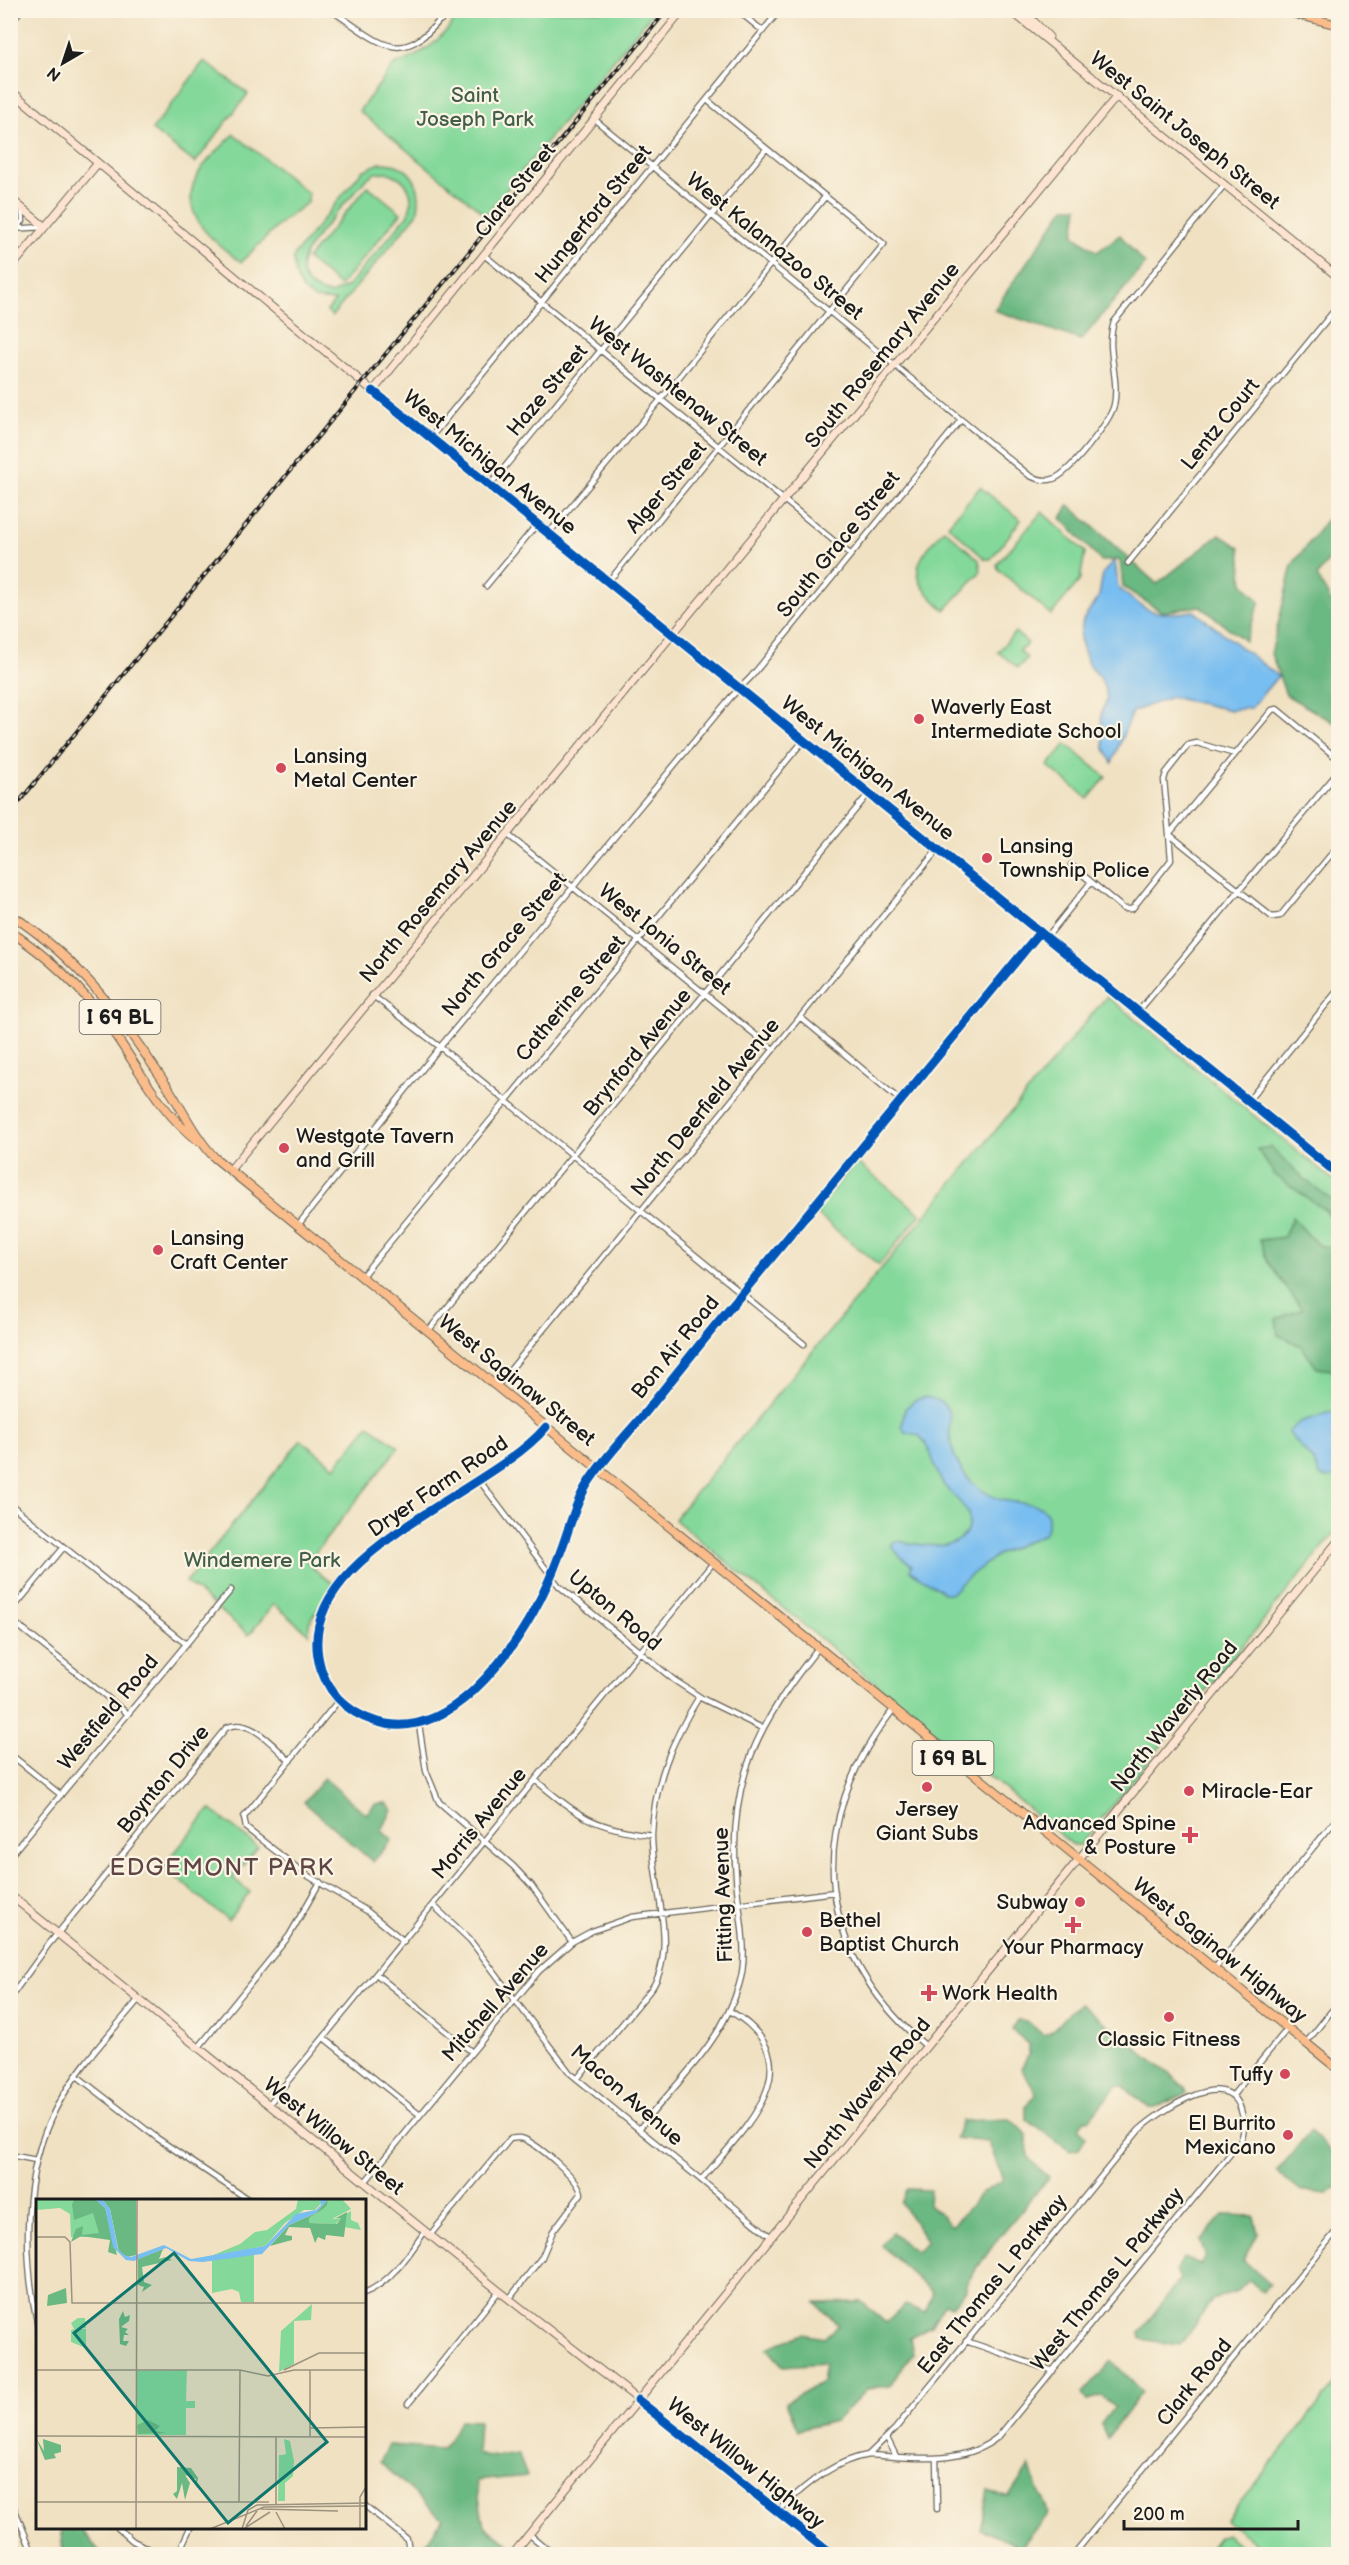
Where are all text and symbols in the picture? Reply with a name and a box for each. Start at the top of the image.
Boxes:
north arrow [33,33,93,93]
street label: West Saint Joseph Street [1085,46,1285,215]
text: N [44,62,65,85]
park label: Saint Joseph Park [417,83,534,132]
street label: Clare Street [470,138,561,242]
street label: Hungerford Street [530,140,657,289]
street label: West Kalamazoo Street [681,167,869,326]
street label: South Rosemary Avenue [800,257,965,453]
street label: West Washtenaw Street [583,312,773,472]
street label: Haze Street [502,339,593,441]
street label: Lentz Court [1176,373,1265,475]
street label: West Michigan Avenue [398,385,581,540]
street label: Alger Street [621,436,712,538]
street label: South Grace Street [772,466,905,623]
street label: West Michigan Avenue [776,691,959,846]
place label: Waverly East Intermediate School [931,695,1121,744]
marker: Waverly East Intermediate School [912,712,926,726]
place label: Lansing Metal Center [293,744,417,793]
marker: Lansing Metal Center [274,761,288,775]
street label: North Rosemary Avenue [355,795,522,988]
place label: Lansing Township Police [999,834,1149,883]
marker: Lansing Township Police [980,851,994,865]
street label: North Grace Street [437,867,572,1022]
street label: West Ionia Street [594,878,736,1001]
street label: Catherine Street [510,930,631,1067]
street label: Brynford Avenue [578,983,697,1121]
road number: I 69 BL [80,1000,160,1034]
street label: North Deerfield Avenue [626,1013,785,1201]
place label: Westgate Tavern and Grill [296,1124,454,1173]
marker: Westgate Tavern and Grill [277,1141,291,1155]
place label: Lansing Craft Center [170,1226,288,1275]
marker: Lansing Craft Center [151,1243,165,1257]
street label: Bon Air Road [626,1291,725,1404]
street label: West Saginaw Street [433,1309,601,1452]
street label: Dryer Farm Road [364,1430,513,1542]
park label: Windemere Park [184,1548,341,1573]
street label: Upton Road [563,1564,666,1656]
street label: North Waverly Road [1106,1636,1243,1797]
street label: Westfield Road [53,1650,164,1775]
street label: Boynton Drive [112,1720,215,1838]
road number: I 69 BL [912,1741,994,1775]
street label: Morris Avenue [427,1762,532,1884]
place label: Miracle-Ear [1201,1779,1313,1804]
marker: Jersey Giant Subs [920,1780,934,1794]
marker: Miracle-Ear [1182,1784,1196,1798]
place label: Jersey Giant Subs [876,1797,978,1846]
place label: Advanced Spine & Posture [1023,1811,1176,1860]
marker: Advanced Spine & Posture [1181,1826,1199,1844]
street label: Fitting Avenue [709,1827,738,1963]
district label: EDGEMONT PARK [109,1853,335,1882]
street label: West Saginaw Highway [1128,1872,1312,2029]
place label: Subway [997,1890,1069,1915]
marker: Subway [1073,1895,1087,1909]
place label: Bethel Baptist Church [819,1908,959,1957]
marker: Your Pharmacy [1066,1918,1080,1932]
marker: Bethel Baptist Church [800,1925,814,1939]
place label: Your Pharmacy [1001,1935,1144,1960]
street label: Mitchell Avenue [437,1938,554,2067]
place label: Work Health [942,1981,1058,2006]
marker: Work Health [920,1984,938,2002]
marker: Classic Fitness [1162,2010,1176,2024]
street label: North Waverly Road [799,2013,936,2174]
place label: Classic Fitness [1098,2027,1240,2052]
street label: Macon Avenue [565,2040,688,2151]
place label: Tuffy [1229,2062,1274,2087]
marker: Tuffy [1278,2067,1292,2081]
street label: West Willow Street [259,2072,409,2201]
place label: El Burrito Mexicano [1184,2111,1276,2160]
marker: El Burrito Mexicano [1281,2128,1295,2142]
street label: West Thomas L Parkway [1026,2182,1189,2376]
street label: East Thomas L Parkway [912,2189,1073,2379]
inset map [36,2199,366,2529]
street label: Clark Road [1151,2333,1237,2431]
street label: West Willow Highway [662,2392,830,2535]
scale bar [1124,2493,1298,2531]
text: 200 m [1133,2504,1185,2525]

